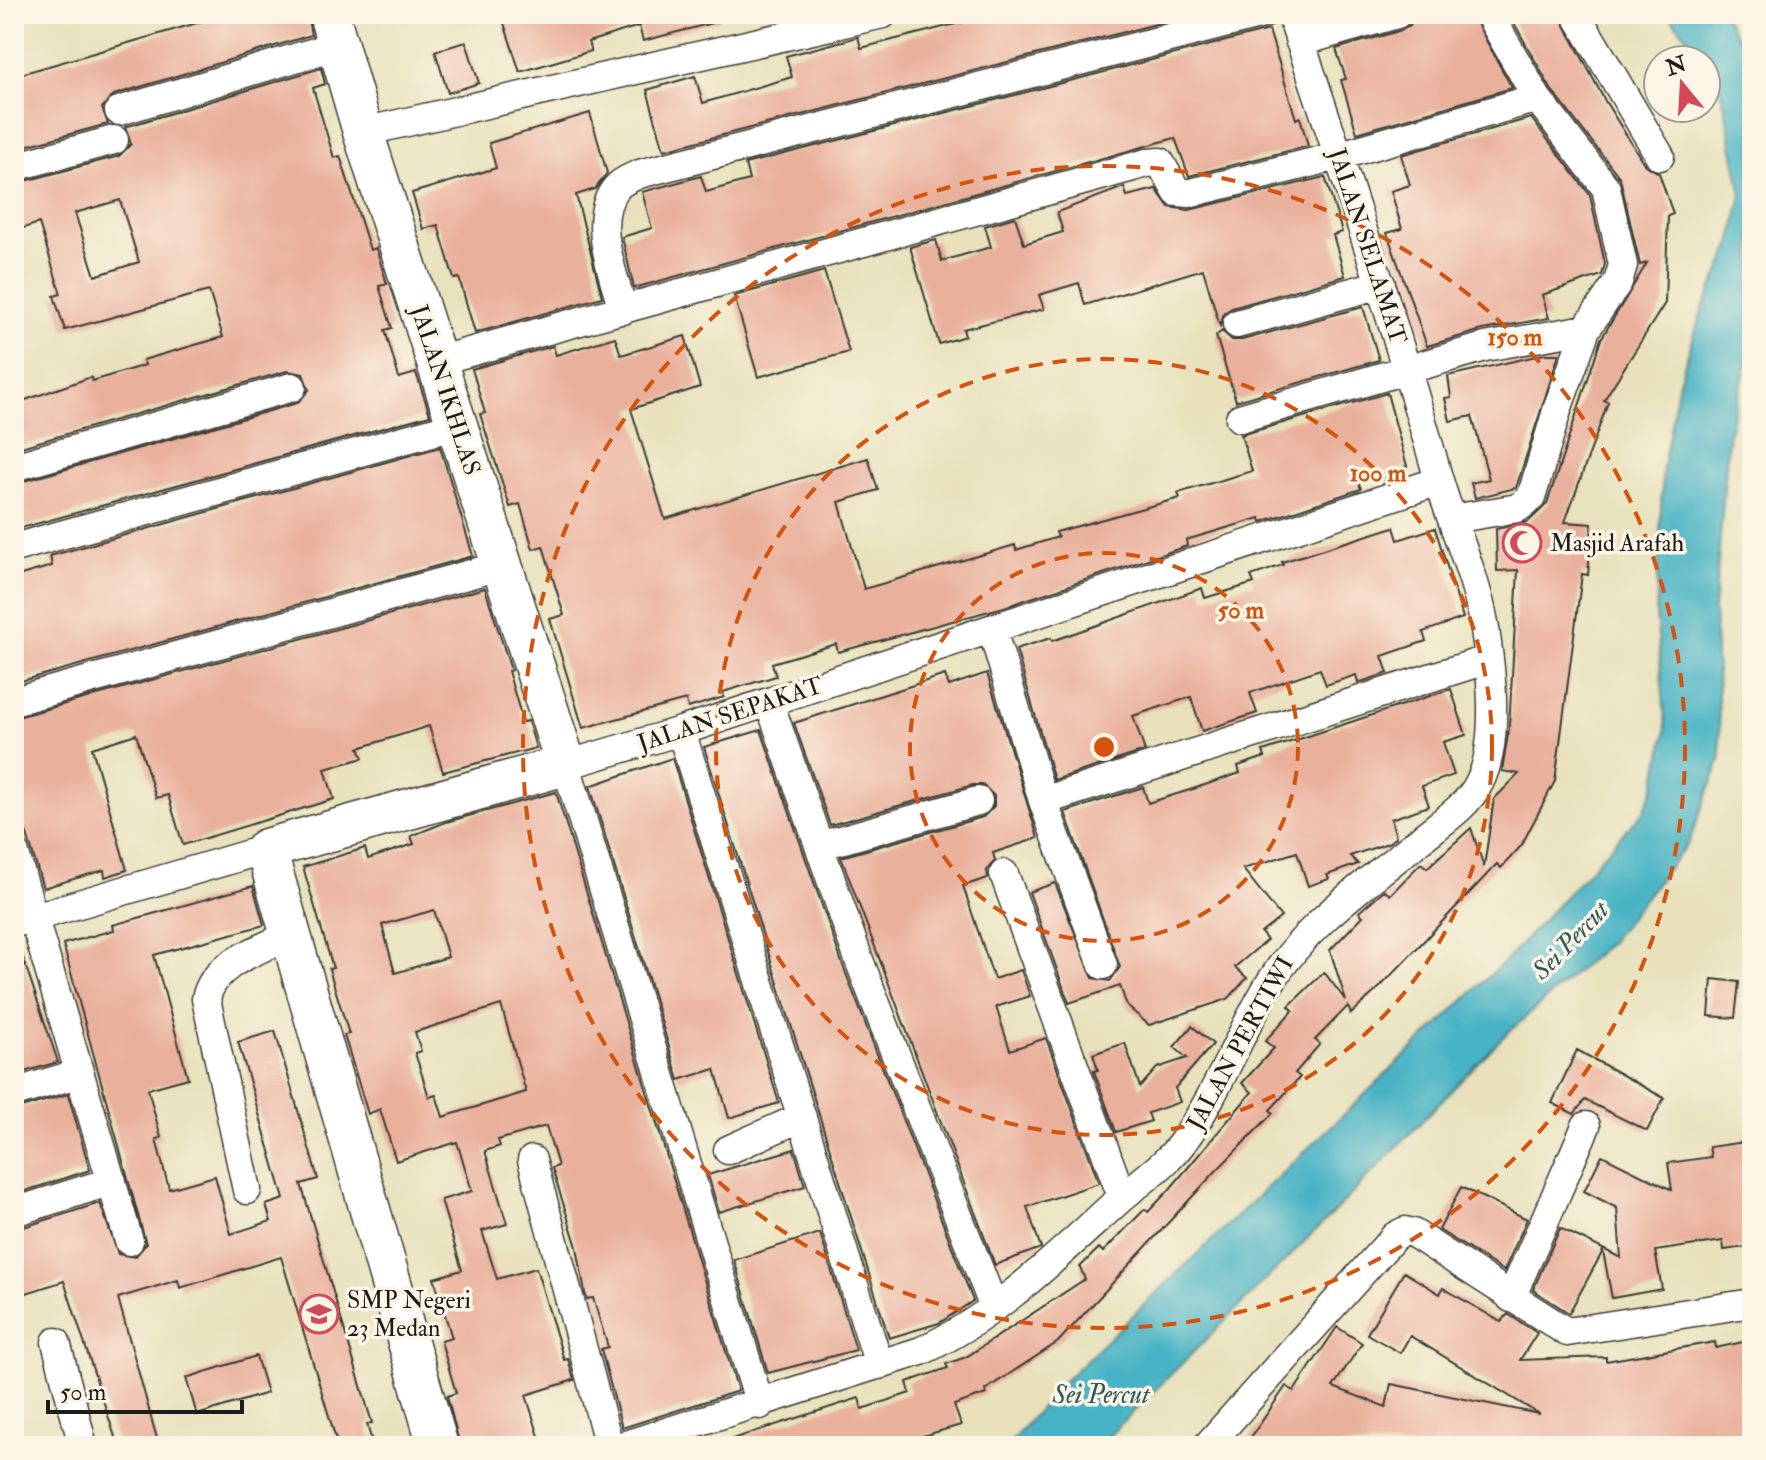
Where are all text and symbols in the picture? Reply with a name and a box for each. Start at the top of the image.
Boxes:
north arrow [1642,44,1722,124]
text: N [1661,49,1690,83]
street label: JALAN SELAMAT [1321,143,1414,348]
street label: JALAN IKHLAS [403,300,488,479]
text: 150 m [1488,322,1543,353]
text: 100 m [1350,458,1407,489]
mosque icon: Masjid Arafah [1501,522,1543,564]
place label: Masjid Arafah [1550,528,1685,559]
text: 50 m [1218,595,1265,626]
street label: JALAN SEPAKAT [633,670,827,759]
centre of rings [1090,733,1118,761]
water label: Sei Percut [1525,894,1617,987]
street label: JALAN PERTIWI [1179,951,1301,1137]
place label: SMP Negeri 23 Medan [347,1285,471,1344]
school or university icon: SMP Negeri 23 Medan [298,1293,340,1335]
scale bar [48,1364,242,1414]
text: 50 m [60,1377,107,1408]
water label: Sei Percut [1052,1379,1151,1411]

